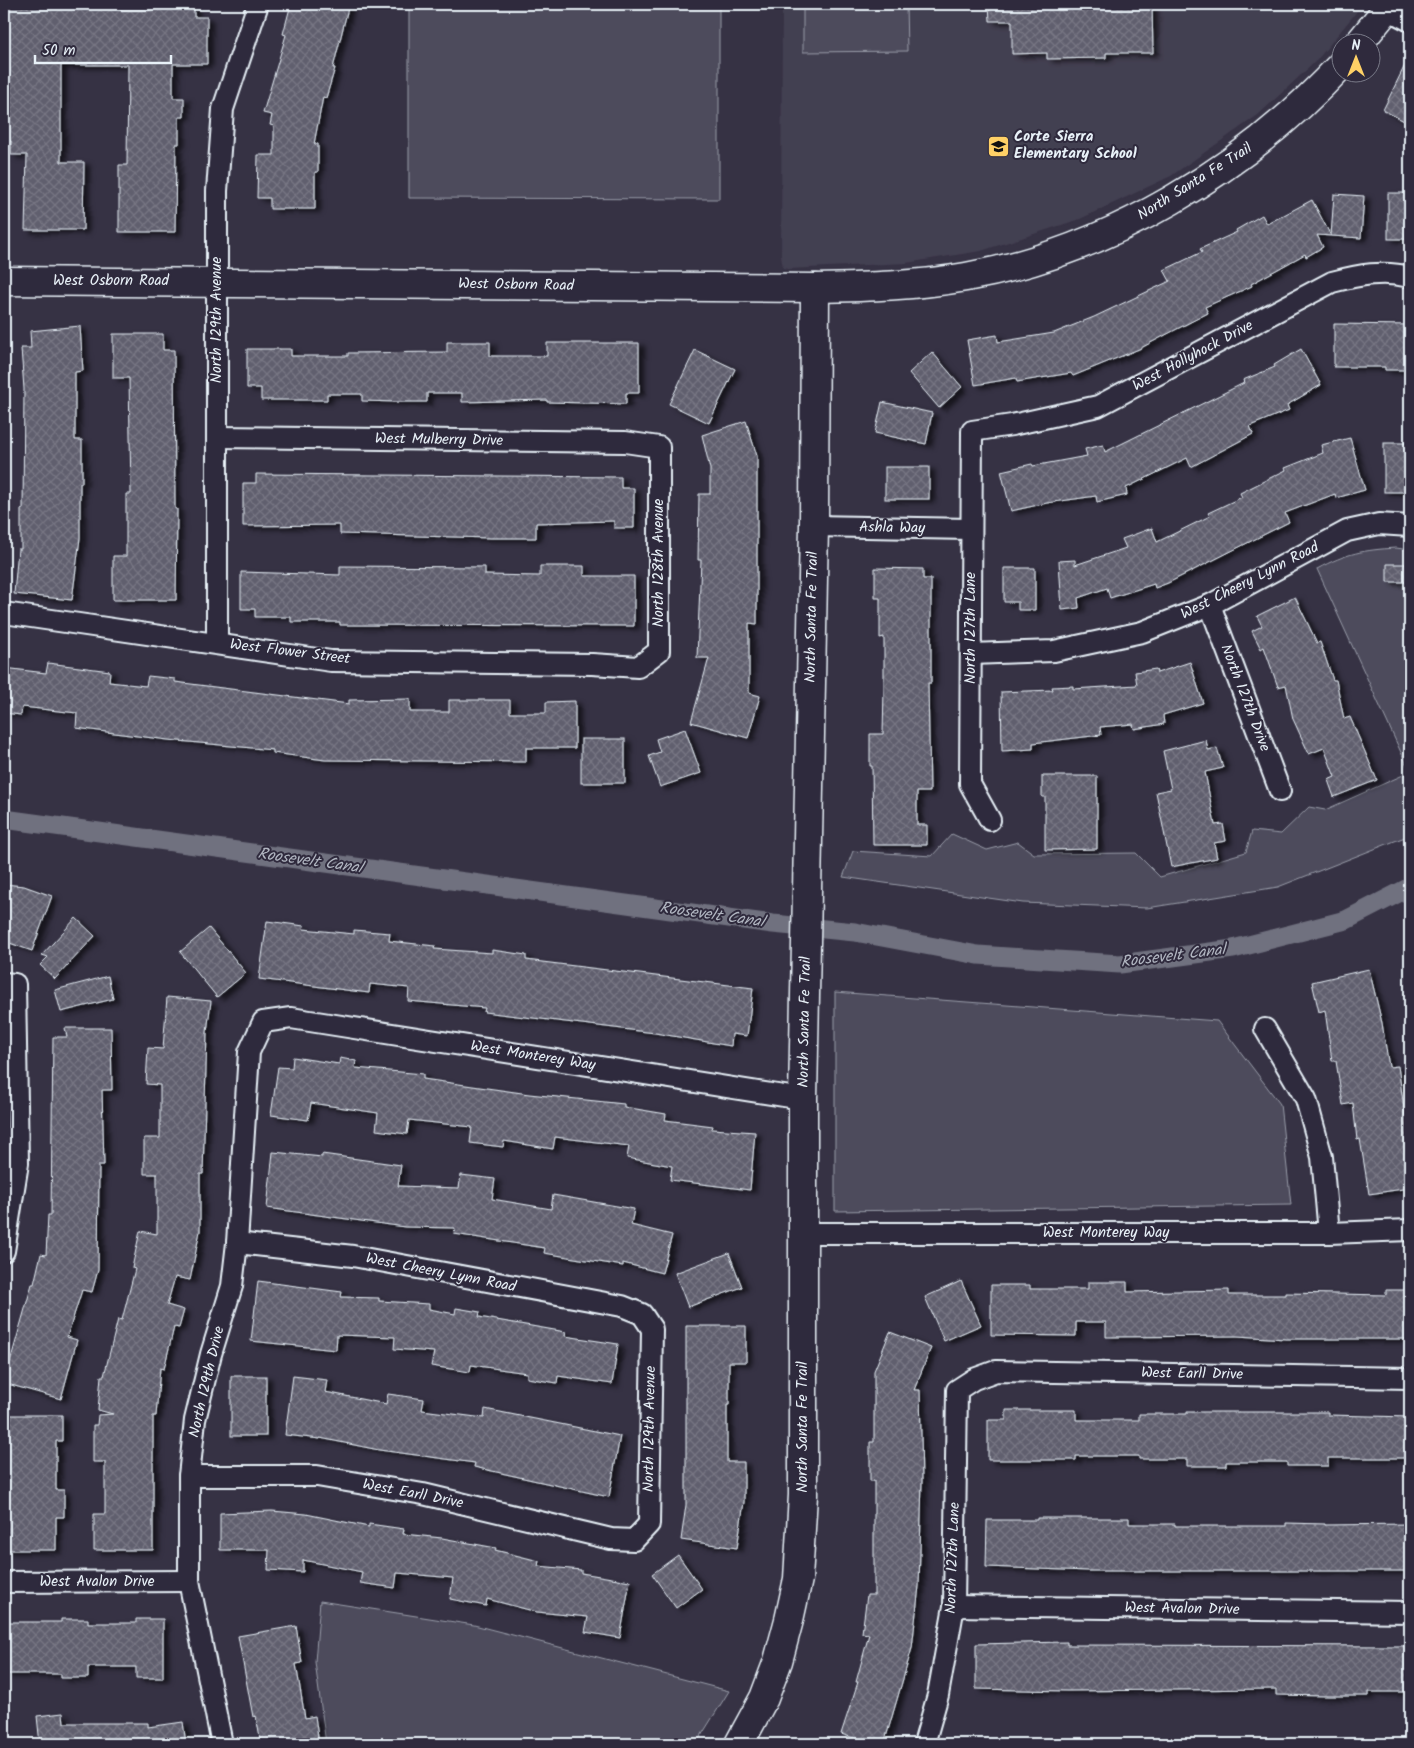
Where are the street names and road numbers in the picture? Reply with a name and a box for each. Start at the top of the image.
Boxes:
street label: North Santa Fe Trail [1133,137,1257,227]
street label: North 129th Avenue [205,256,229,383]
street label: West Osborn Road [53,269,170,293]
street label: West Osborn Road [458,272,575,298]
street label: West Hollyhock Drive [1128,314,1258,398]
street label: West Mulberry Drive [375,427,504,453]
street label: North 128th Avenue [647,499,671,627]
street label: Ashla Way [859,515,926,541]
street label: West Cheery Lynn Road [1177,535,1324,626]
street label: North Santa Fe Trail [799,551,825,683]
street label: North 127th Lane [959,572,983,684]
street label: West Flower Street [229,633,352,671]
street label: North 127th Drive [1213,641,1277,755]
street label: North Santa Fe Trail [792,956,818,1088]
street label: West Monterey Way [469,1034,598,1078]
street label: West Monterey Way [1043,1221,1170,1245]
street label: West Cheery Lynn Road [364,1247,519,1299]
street label: North 129th Drive [183,1324,232,1440]
street label: North Santa Fe Trail [791,1361,815,1493]
street label: West Earll Drive [1141,1361,1244,1387]
street label: North 129th Avenue [637,1365,663,1492]
street label: West Earll Drive [361,1472,466,1516]
street label: North 127th Lane [939,1501,967,1614]
street label: West Avalon Drive [40,1570,155,1594]
street label: West Avalon Drive [1124,1596,1240,1622]

